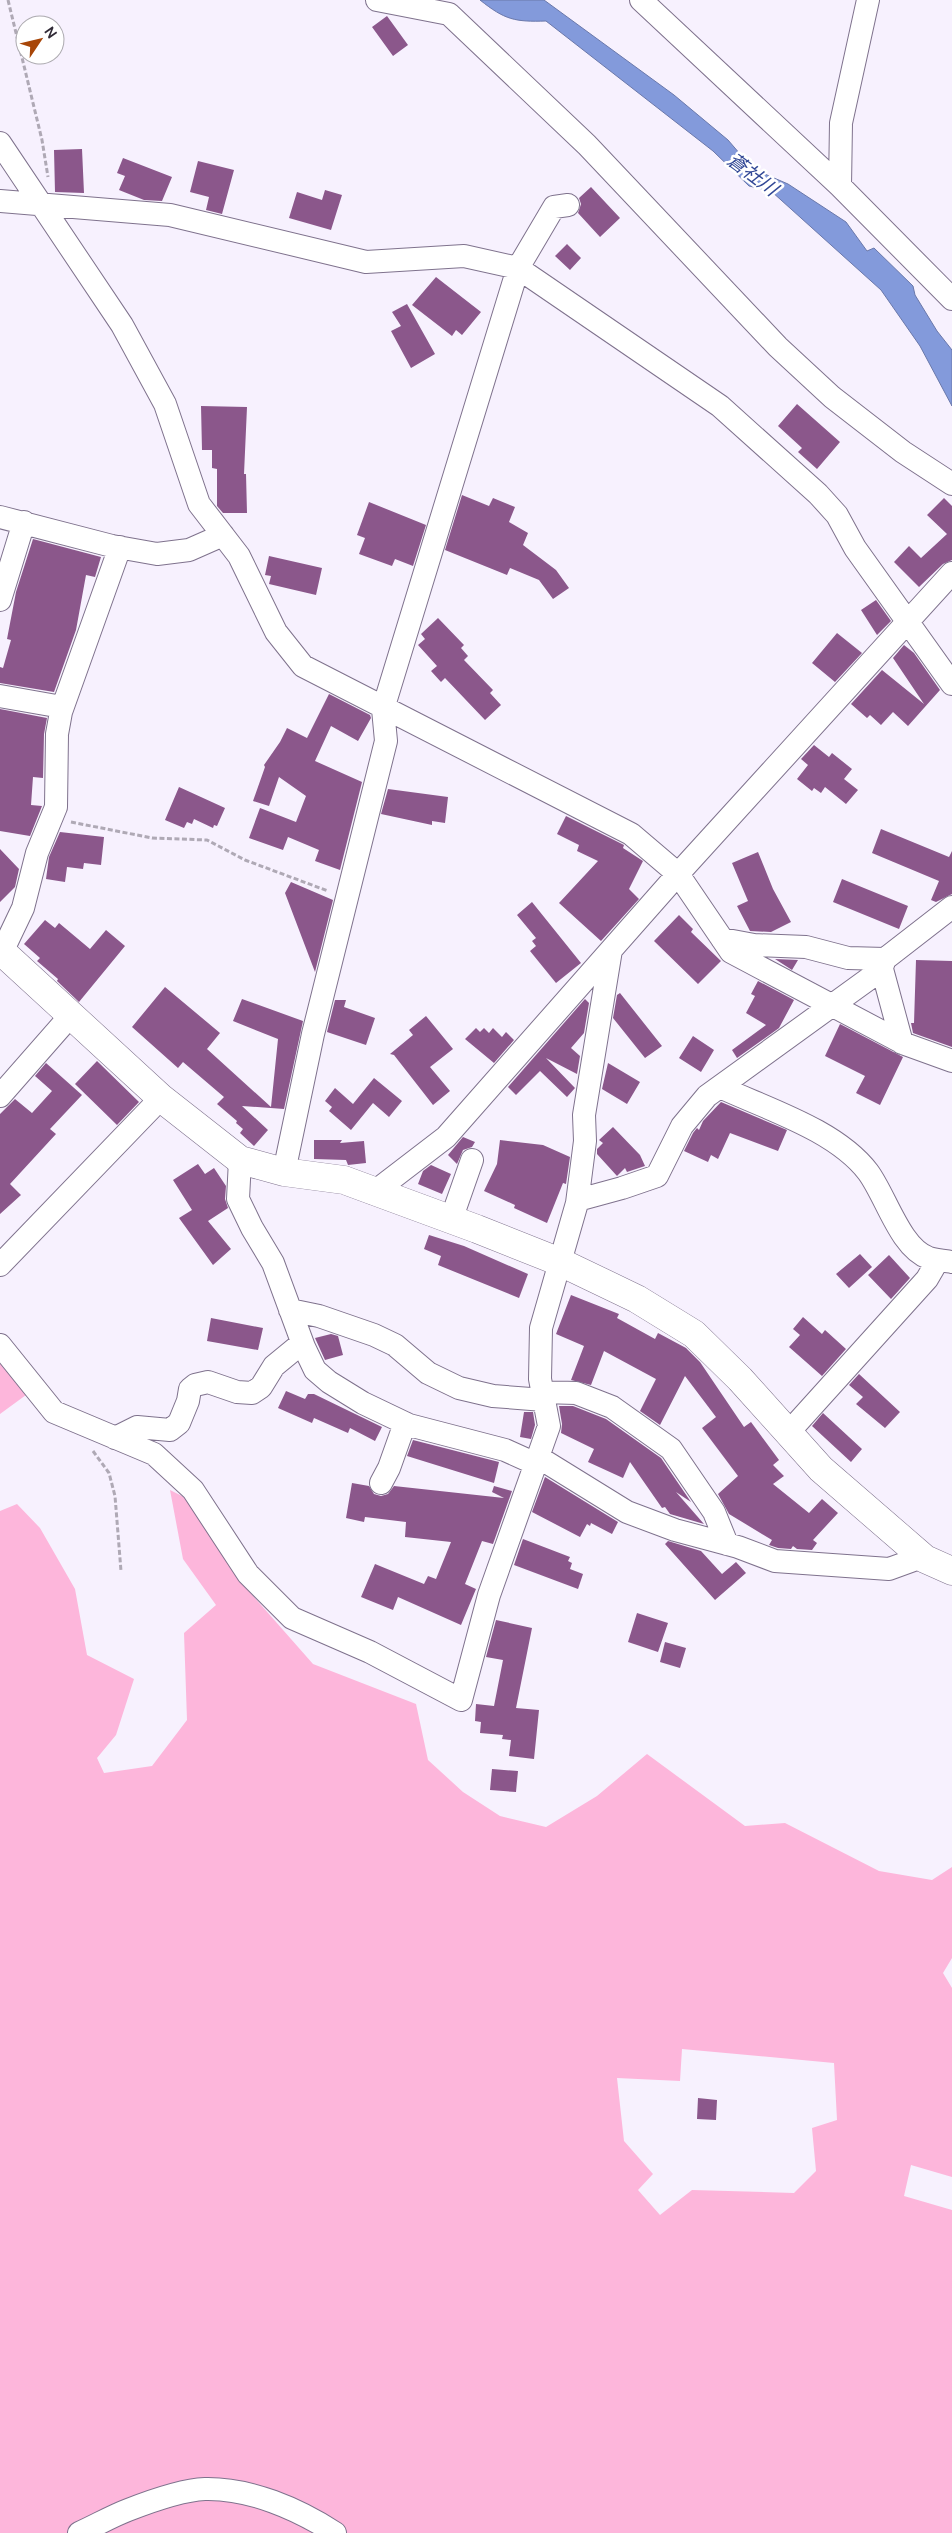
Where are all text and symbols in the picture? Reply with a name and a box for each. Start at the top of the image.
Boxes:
north arrow [15,15,65,65]
text: N [40,23,62,42]
water label: 蒼社川 [722,146,785,203]

